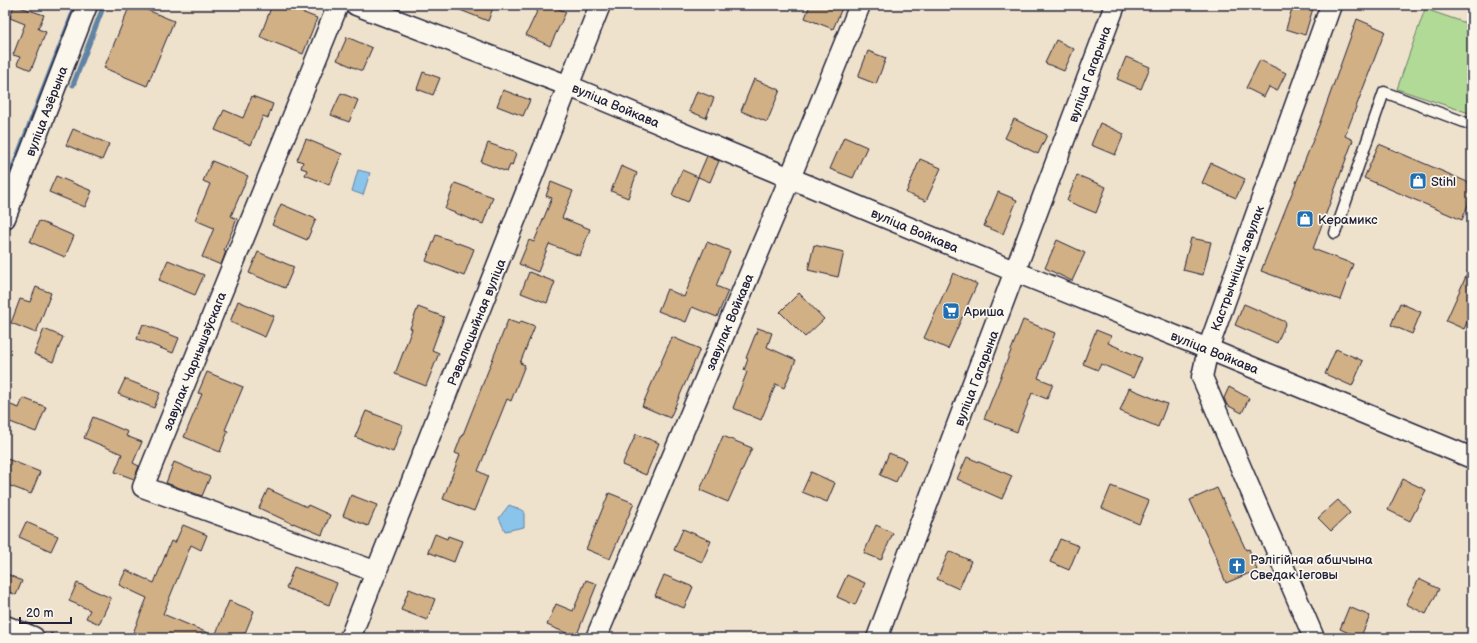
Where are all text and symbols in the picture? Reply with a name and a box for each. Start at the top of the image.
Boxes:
street label: вуліца Гагарына [1065,24,1115,125]
street label: вуліца Азёрына [22,64,72,159]
street label: вуліца Войкава [569,80,662,132]
shop icon: Stihl [1408,171,1428,191]
place label: Stihl [1431,174,1456,190]
street label: Кастрычніцкі завулак [1208,203,1268,333]
street label: вуліца Войкава [868,205,961,257]
shop icon: Керамикс [1295,209,1315,229]
place label: Керамикс [1318,212,1378,228]
street label: Рэвалюцыйная вуліца [444,256,510,388]
street label: завулак Войкава [702,271,758,373]
street label: завулак Чарнышэўскага [160,289,230,433]
supermarket icon: Ариша [941,301,961,321]
place label: Ариша [963,304,1004,320]
street label: вуліца Гагарына [951,328,1003,428]
street label: вуліца Войкава [1168,328,1261,378]
place label: Рэлігійная абшчына Сведак Iеговы [1250,552,1373,583]
church icon: Рэлігійная абшчына Сведак Iеговы [1227,556,1247,576]
scale bar [20,599,71,625]
text: 20 m [26,606,53,621]

